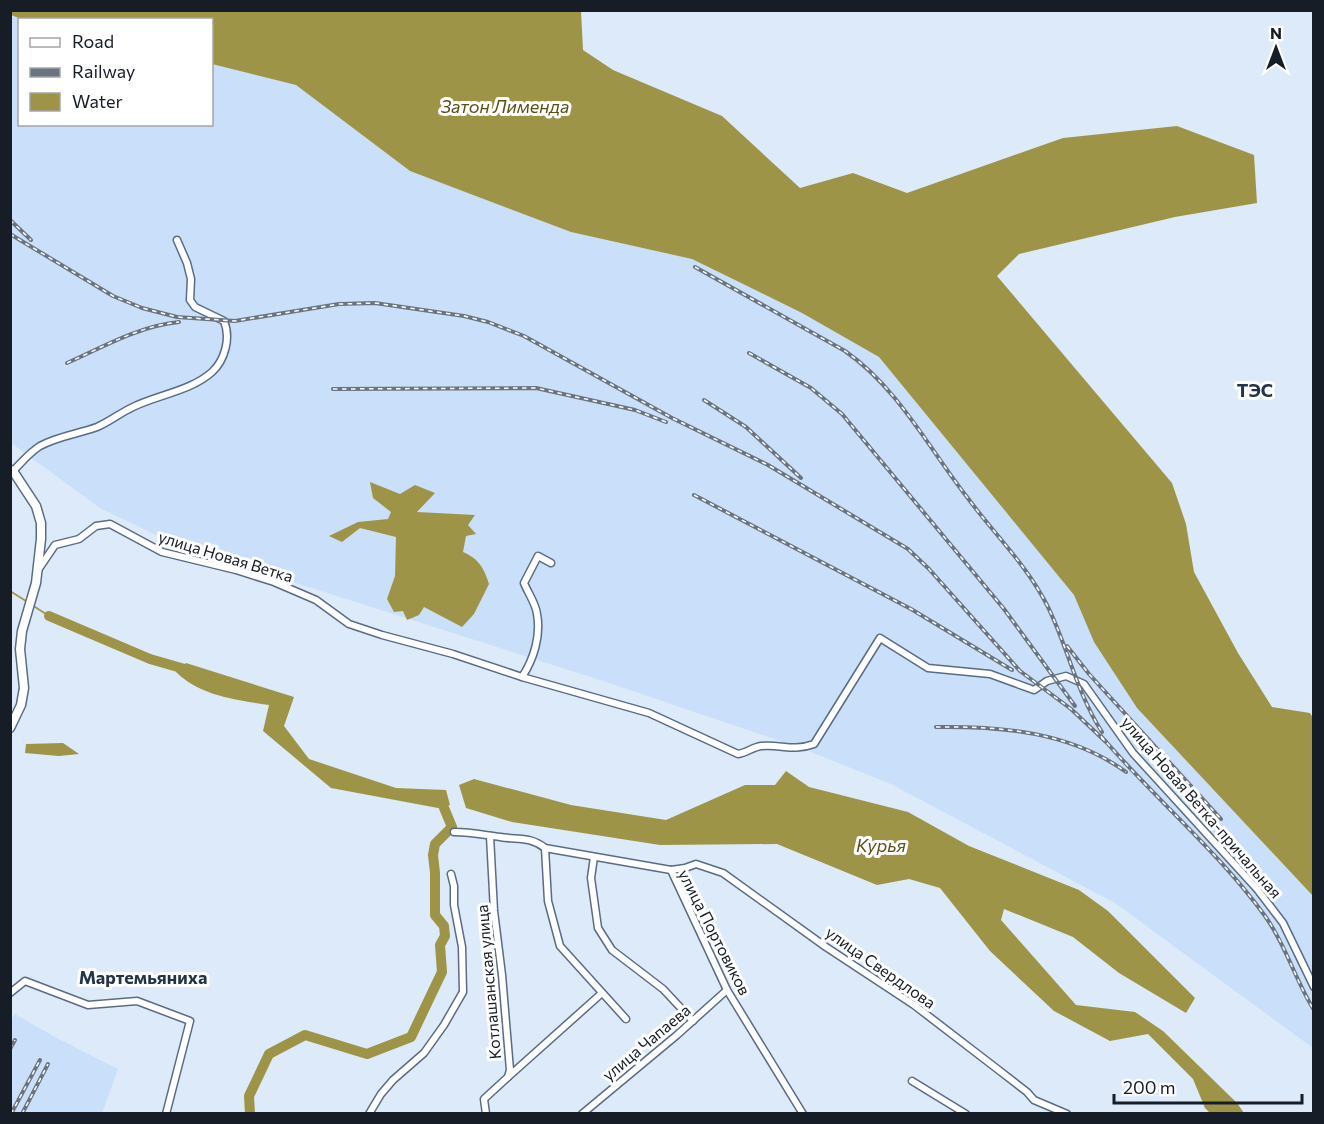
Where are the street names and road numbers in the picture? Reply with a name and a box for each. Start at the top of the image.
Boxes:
street label: улица Новая Ветка [156,526,296,586]
street label: улица Новая Ветка-причальная [1118,712,1286,902]
street label: улица Портовиков [675,866,755,998]
street label: Котлашанская улица [472,904,504,1060]
street label: улица Свердлова [823,922,939,1012]
street label: улица Чапаева [598,1000,694,1084]

